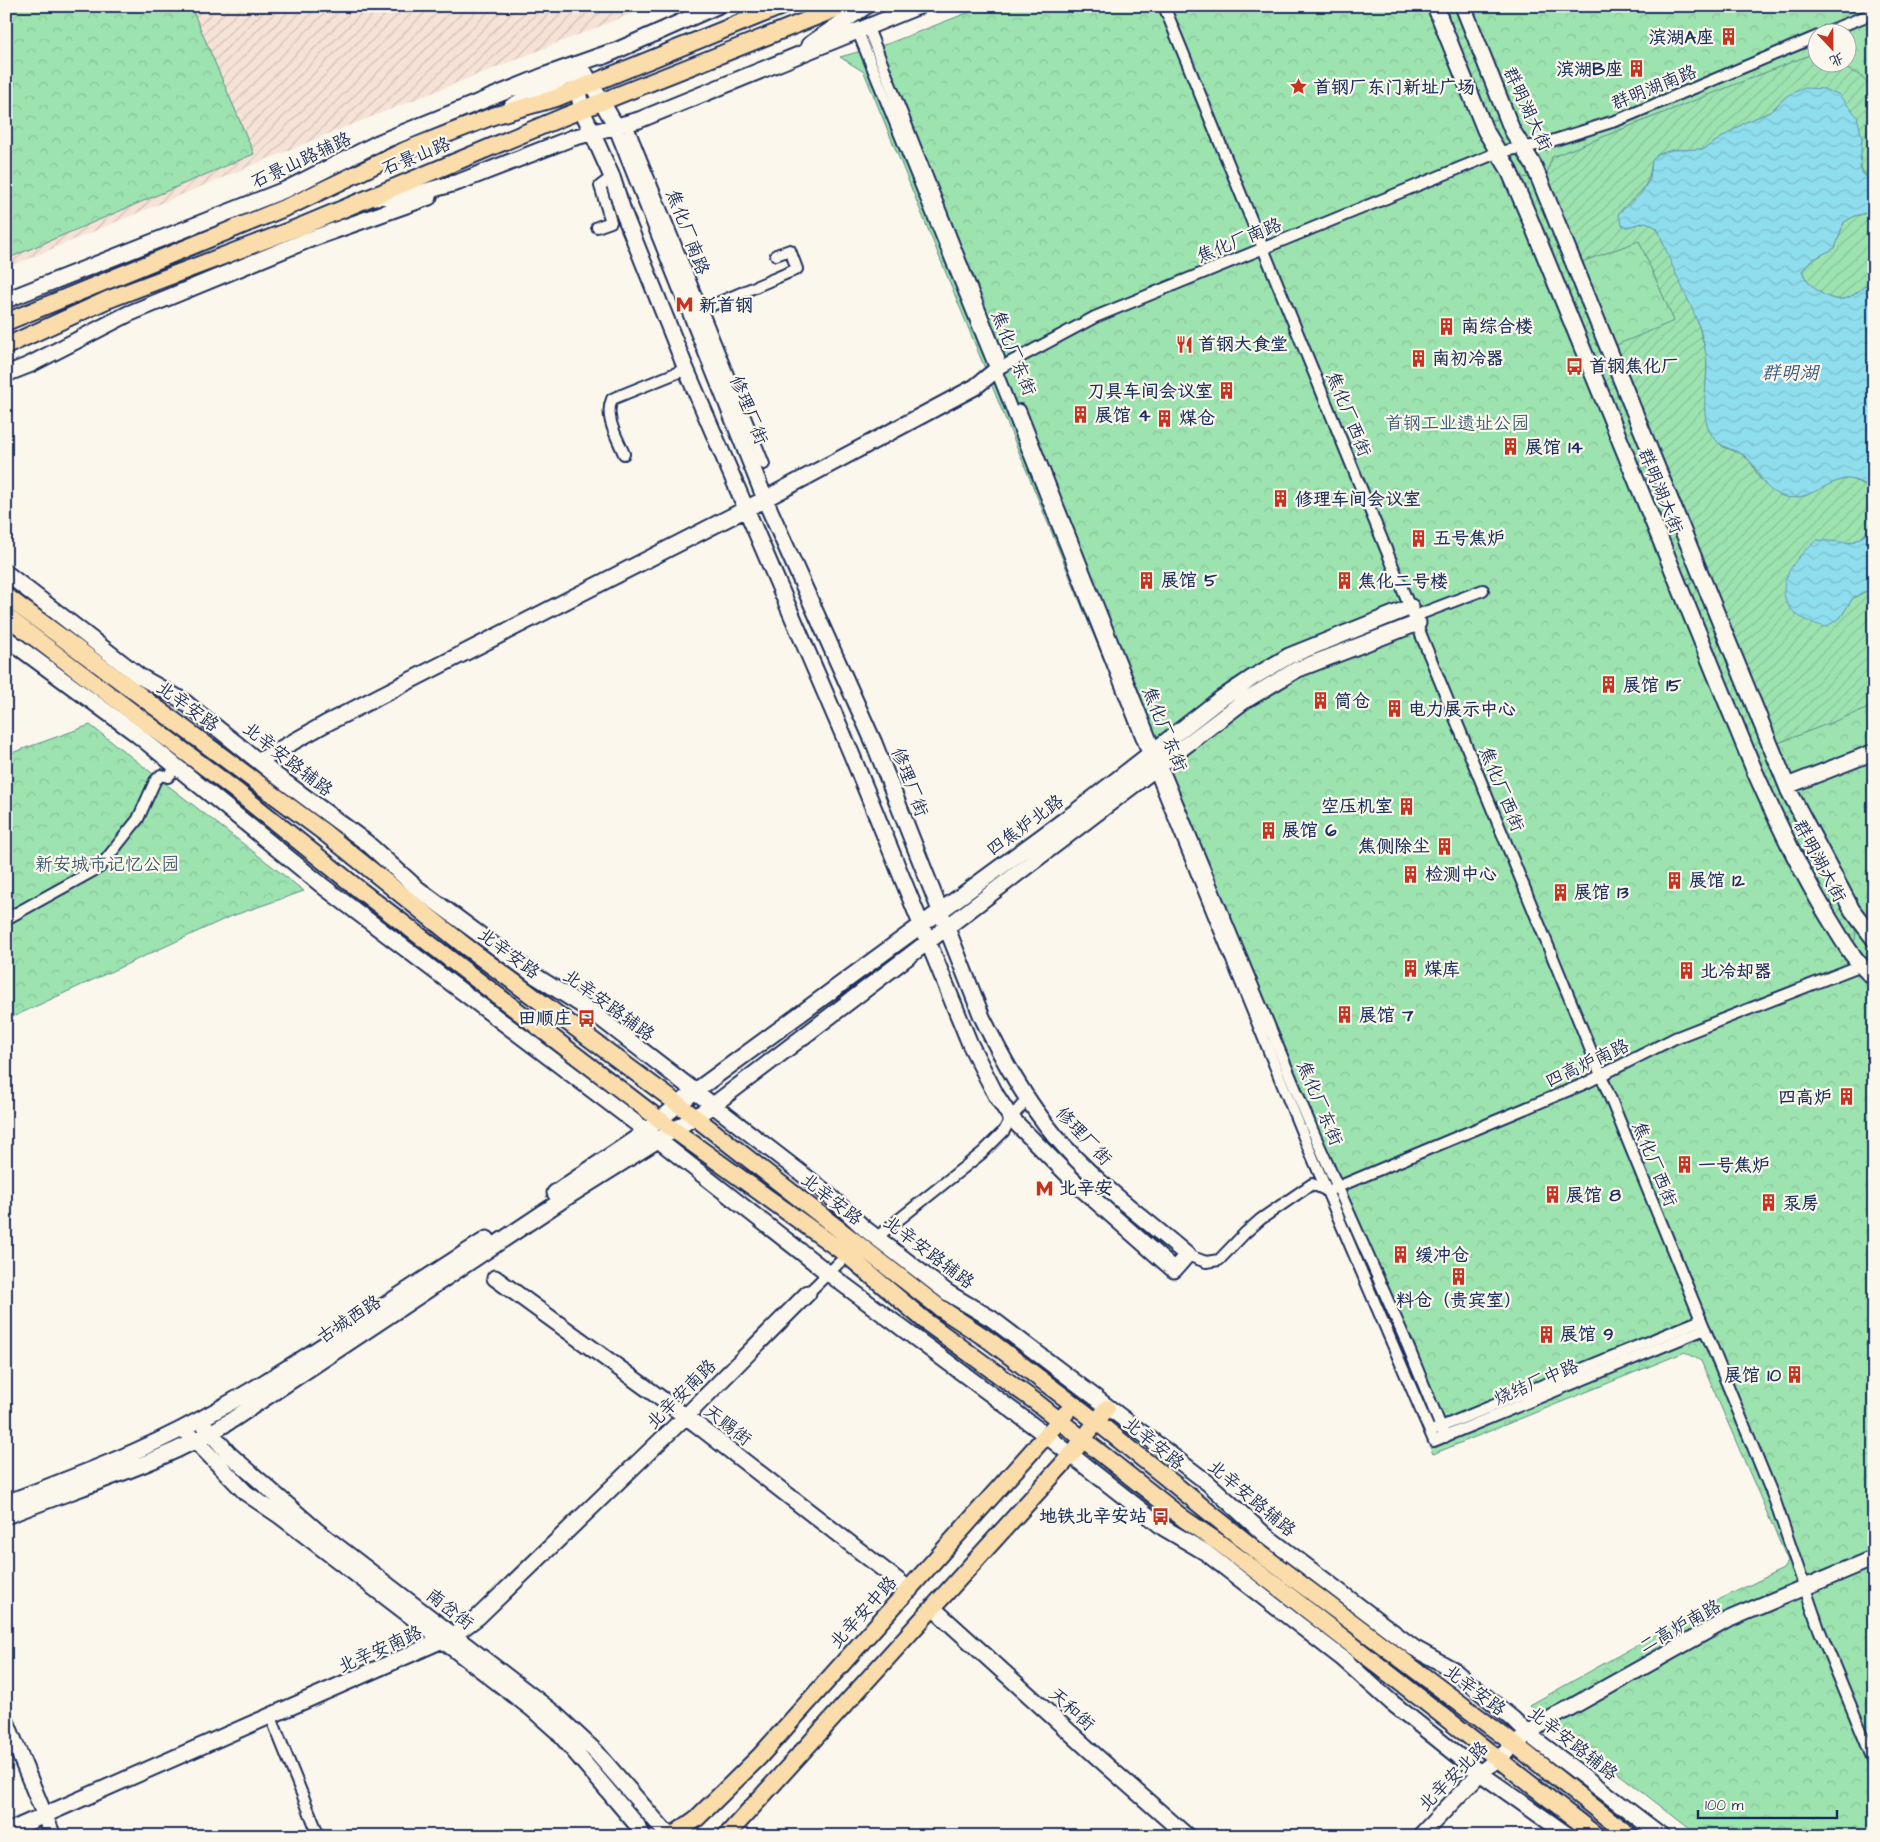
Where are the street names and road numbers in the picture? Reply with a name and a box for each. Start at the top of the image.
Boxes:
street label: 群明湖南路 [1608,59,1701,116]
street label: 群明湖大街 [1497,63,1558,155]
street label: 石景山路辅路 [247,126,355,195]
street label: 石景山路 [378,131,454,182]
street label: 焦化厂南路 [660,186,715,279]
street label: 焦化厂南路 [1193,212,1286,269]
street label: 焦化厂东街 [985,307,1042,400]
street label: 焦化厂西街 [1320,368,1377,461]
street label: 修理厂街 [723,372,774,448]
street label: 群明湖大街 [1632,445,1689,538]
street label: 北辛安路 [151,675,224,738]
street label: 焦化厂东街 [1136,683,1193,776]
street label: 北辛安路辅路 [237,716,338,802]
street label: 焦化厂西街 [1473,743,1530,836]
street label: 修理厂街 [885,744,934,820]
street label: 四焦炉北路 [982,789,1069,862]
street label: 群明湖大街 [1787,816,1852,907]
street label: 北辛安路 [472,922,545,985]
street label: 北辛安路辅路 [558,964,660,1047]
street label: 四高炉南路 [1541,1033,1633,1094]
street label: 焦化厂东街 [1290,1057,1349,1150]
street label: 修理厂街 [1050,1101,1117,1171]
street label: 焦化厂西街 [1626,1118,1683,1211]
street label: 北辛安路 [796,1167,868,1231]
street label: 北辛安路辅路 [878,1210,979,1295]
street label: 古城西路 [312,1289,386,1350]
street label: 烧结厂中路 [1490,1353,1583,1412]
street label: 北辛安南路 [641,1354,722,1435]
street label: 天赐街 [699,1399,757,1452]
street label: 北辛安路 [1118,1411,1190,1476]
street label: 北辛安路辅路 [1202,1454,1301,1543]
street label: 北辛安中路 [824,1571,903,1654]
street label: 南岔街 [421,1583,479,1636]
street label: 二高炉南路 [1635,1594,1726,1659]
street label: 北辛安南路 [334,1620,426,1679]
street label: 北辛安路 [1438,1659,1511,1722]
street label: 天和街 [1043,1682,1100,1737]
street label: 北辛安路辅路 [1522,1700,1623,1786]
street label: 北辛安北路 [1413,1736,1494,1817]

